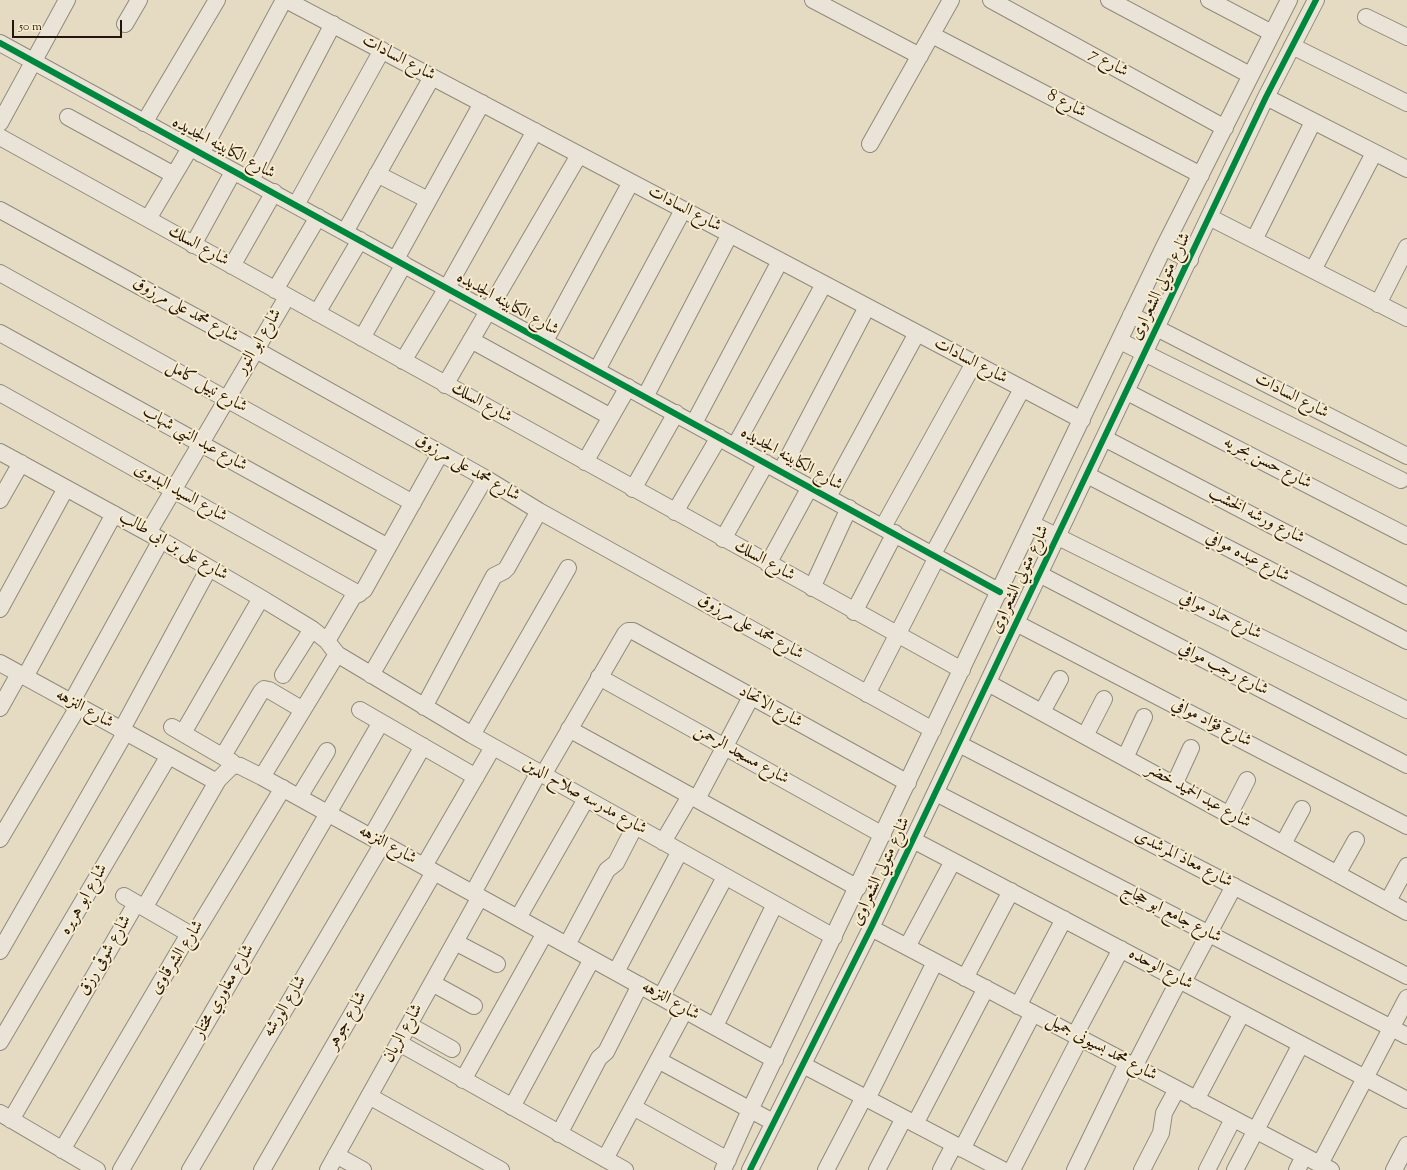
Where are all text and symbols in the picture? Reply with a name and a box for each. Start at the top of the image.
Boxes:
scale bar [14,12,124,38]
text: 50 m [19,18,42,36]
street label: شارع السادات [358,31,438,87]
street label: شارع 7 [1085,45,1131,83]
street label: شارع 8 [1043,86,1089,124]
street label: شارع الكابينه الجديده [168,113,278,185]
street label: شارع السادات [644,182,724,238]
street label: شارع السلك [164,222,232,272]
street label: شارع متولي الشعراوى [1127,230,1197,344]
street label: شارع الكابينه الجديده [452,268,562,342]
street label: شارع محمد على مرزوق [128,274,242,348]
street label: شارع ابو النور [232,305,288,379]
street label: شارع السادات [930,334,1010,390]
street label: شارع نبيل كامل [162,357,250,419]
street label: شارع السادات [1251,370,1331,424]
street label: شارع السلك [447,379,515,429]
street label: شارع عبد النبى شهاب [138,403,250,477]
street label: شارع الكابينه الجديده [736,423,846,497]
street label: شارع محمد على مرزوق [411,431,523,507]
street label: شارع حسن بحريه [1219,433,1315,495]
street label: شارع السيد البدوى [130,460,230,528]
street label: شارع ورشه الخشب [1204,484,1308,550]
street label: شارع على بن ابى طالب [115,508,231,586]
street label: شارع متولي الشعراوى [987,522,1055,638]
street label: شارع عبده موافي [1202,528,1292,588]
street label: شارع السلك [730,537,798,587]
street label: شارع حماد موافي [1176,588,1264,646]
street label: شارع محمد على مرزوق [693,591,807,665]
street label: شارع رجب موافي [1175,639,1271,701]
street label: شارع الاتحاد [734,682,806,734]
street label: شارع النزهه [51,686,117,734]
street label: شارع فؤاد موافي [1167,695,1255,753]
street label: شارع مسجد الرحمن [690,722,792,790]
street label: شارع مدرسه صلاح الدين [518,755,650,841]
street label: شارع عبد الحميد خضر [1142,760,1254,834]
street label: شارع متولي الشعراوى [848,814,916,930]
street label: شارع النزهه [354,822,420,870]
street label: شارع معاذ المرشدى [1131,827,1235,893]
street label: شارع ابو هريره [56,861,114,939]
street label: شارع جامع ابو حجاج [1118,881,1224,949]
street label: شارع شوقى رزق [75,912,137,1000]
street label: شارع الشرقاوى [146,917,210,999]
street label: شارع مغاوري مختار [190,941,260,1043]
street label: شارع الوحده [1124,945,1196,995]
street label: شارع الورشه [260,972,312,1042]
street label: شارع النزهه [637,978,703,1026]
street label: شارع جوهر [323,988,373,1054]
street label: شارع الريان [379,1001,429,1067]
street label: شارع محمد بسيونى جميل [1042,1011,1160,1087]

